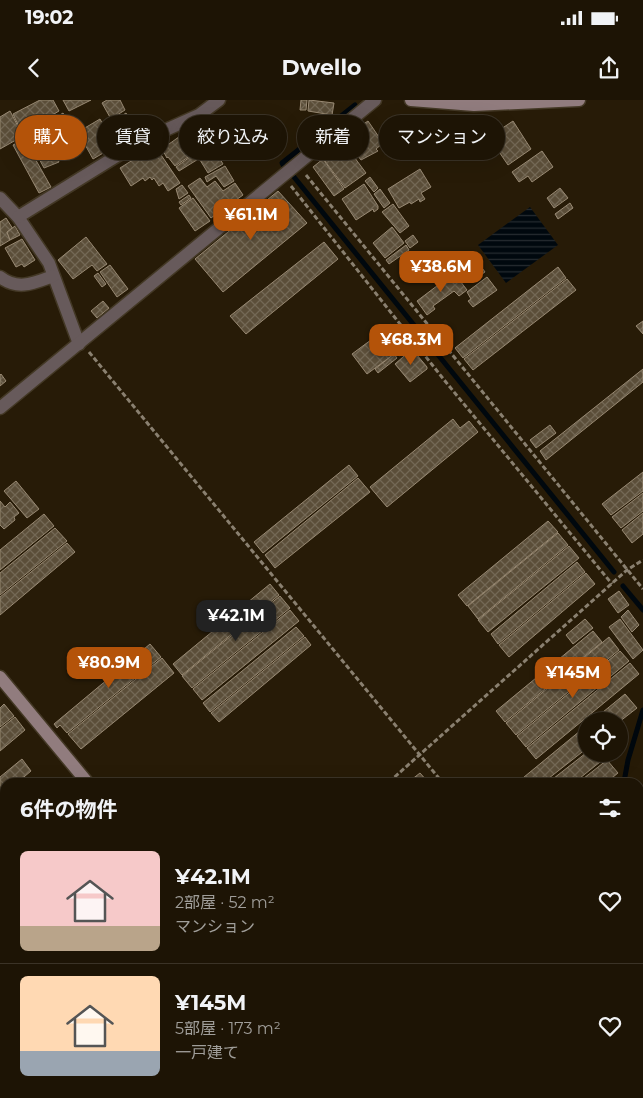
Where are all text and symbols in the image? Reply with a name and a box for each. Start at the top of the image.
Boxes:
text: 19:02 [25,6,74,29]
icon: back [20,54,48,82]
text: Dwello [282,54,362,81]
icon: share [595,54,623,82]
chip: 購入 [15,115,87,160]
chip: 賃貸 [97,115,169,160]
chip: 絞り込み [179,115,287,160]
chip: 新着 [297,115,369,160]
chip: マンション [379,115,505,160]
pin: ¥61.1M [210,198,292,241]
text: ¥61.1M [224,205,278,224]
pin: ¥38.6M [400,250,482,293]
text: ¥38.6M [410,257,472,276]
pin: ¥68.3M [370,324,452,366]
text: ¥68.3M [380,330,442,349]
pin: ¥42.1M [195,600,277,642]
text: ¥42.1M [207,606,265,625]
pin: ¥80.9M [68,646,150,689]
text: ¥80.9M [78,653,140,672]
pin: ¥145M [538,656,608,699]
text: ¥145M [546,663,600,682]
map controls [578,712,628,762]
button: locate [578,712,628,762]
icon: filters [596,794,624,822]
text: 6件の物件 [20,797,117,822]
text: ¥42.1M [175,864,251,889]
icon: home [60,871,120,931]
icon: heart [596,887,624,915]
text: 2部屋 · 52 m² [175,893,275,912]
text: マンション [175,917,255,936]
text: ¥145M [175,990,246,1015]
icon: home [60,996,120,1056]
icon: heart [596,1012,624,1040]
text: 5部屋 · 173 m² [175,1019,281,1038]
text: 一戸建て [175,1043,239,1062]

